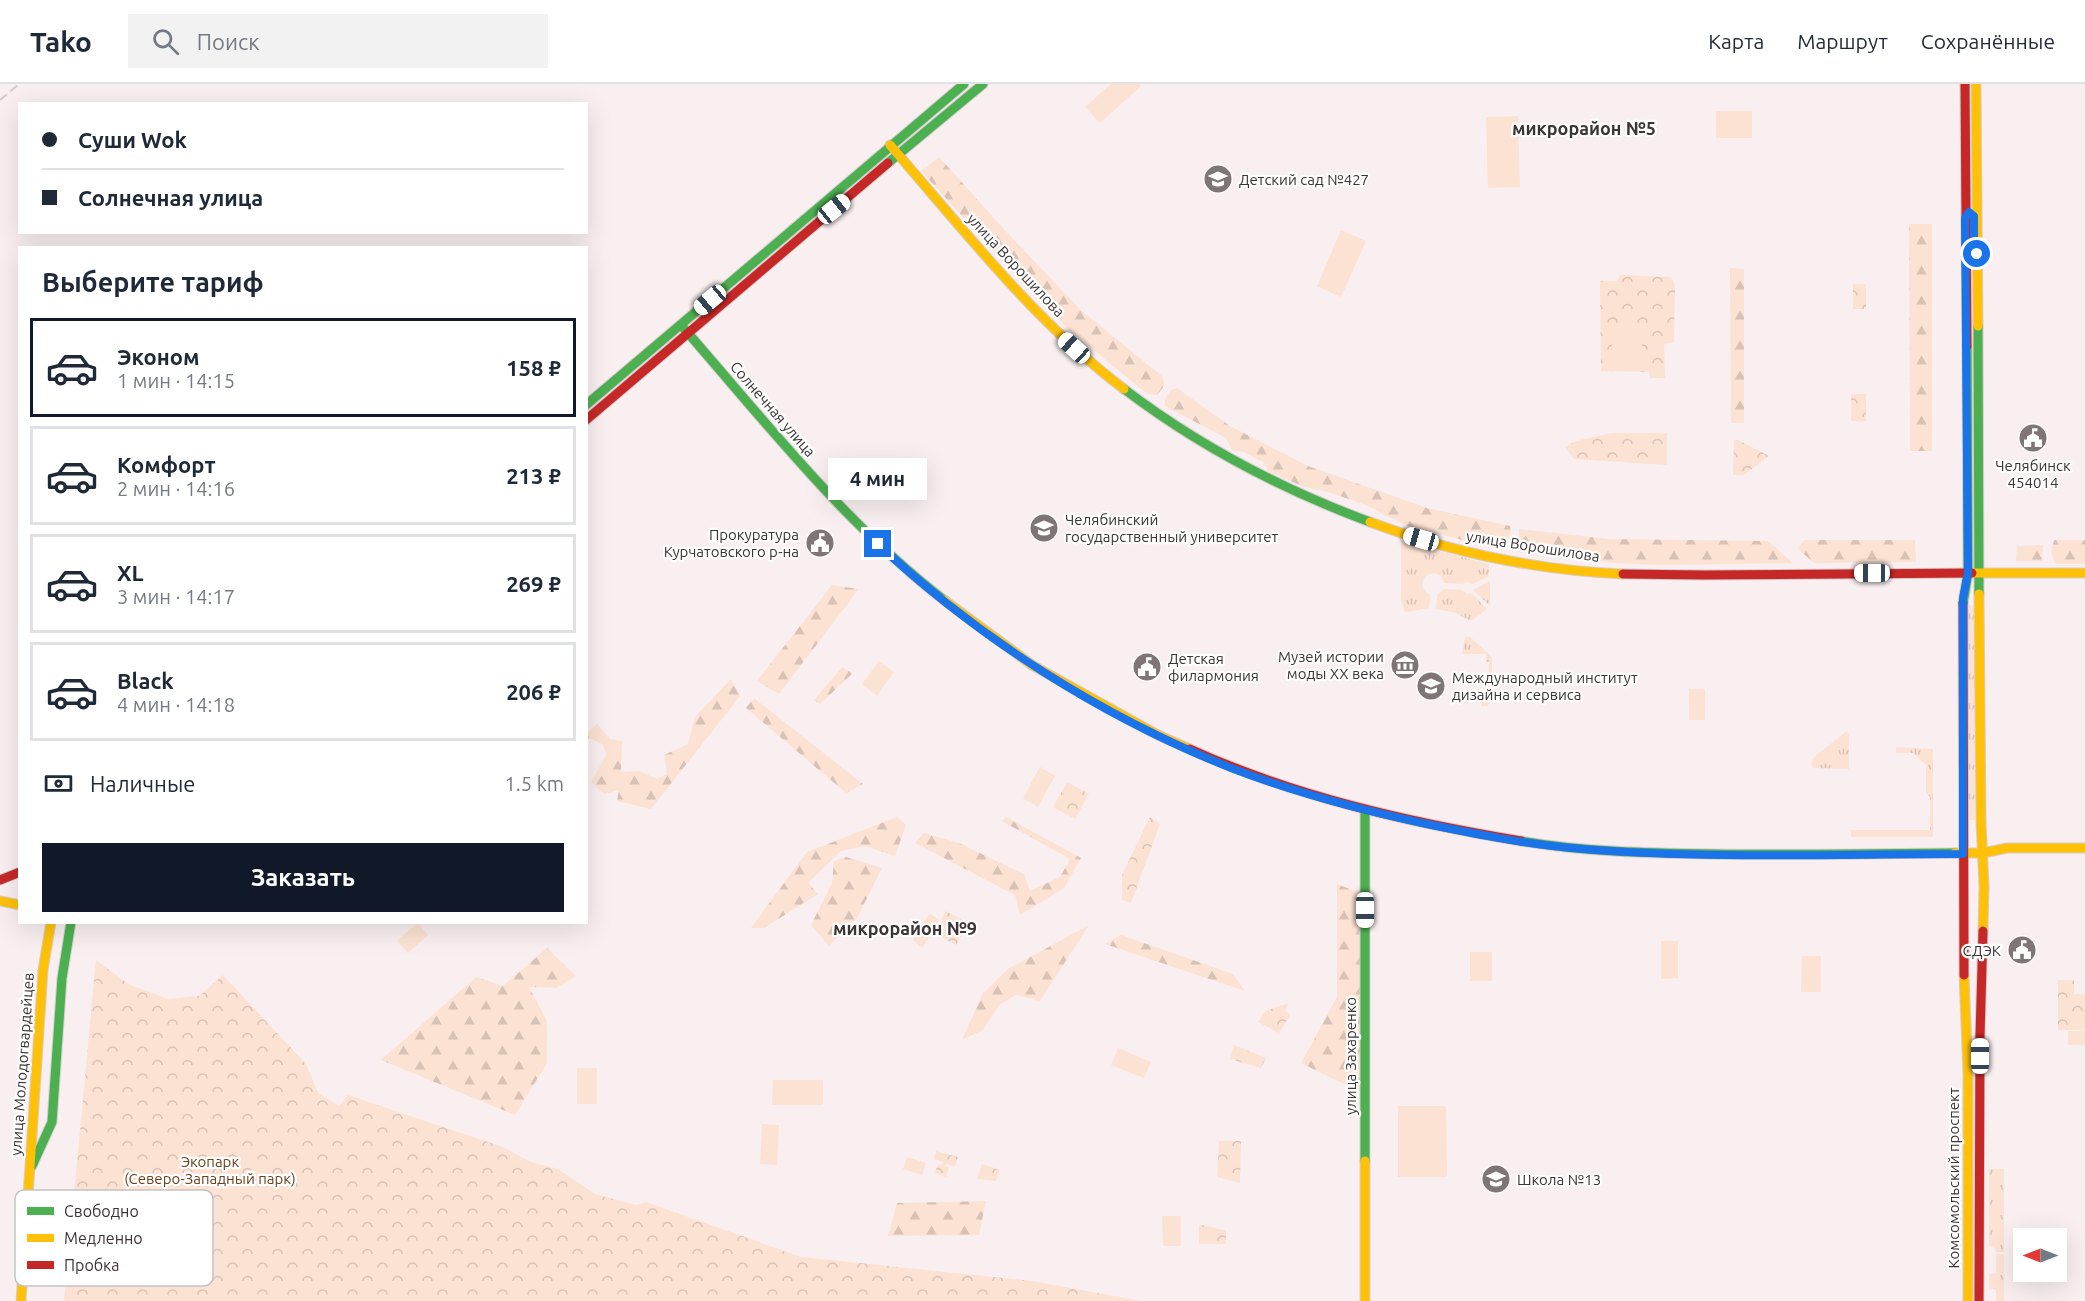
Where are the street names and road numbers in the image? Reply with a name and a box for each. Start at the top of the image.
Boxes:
street label: улица Ворошилова [964,210,1068,320]
street label: Солнечная улица [727,358,819,460]
street label: улица Ворошилова [1465,527,1601,565]
street label: улица Молодогвардейцев [7,972,37,1156]
street label: улица Захаренко [1342,997,1359,1115]
street label: Комсомольский проспект [1945,1087,1962,1268]

